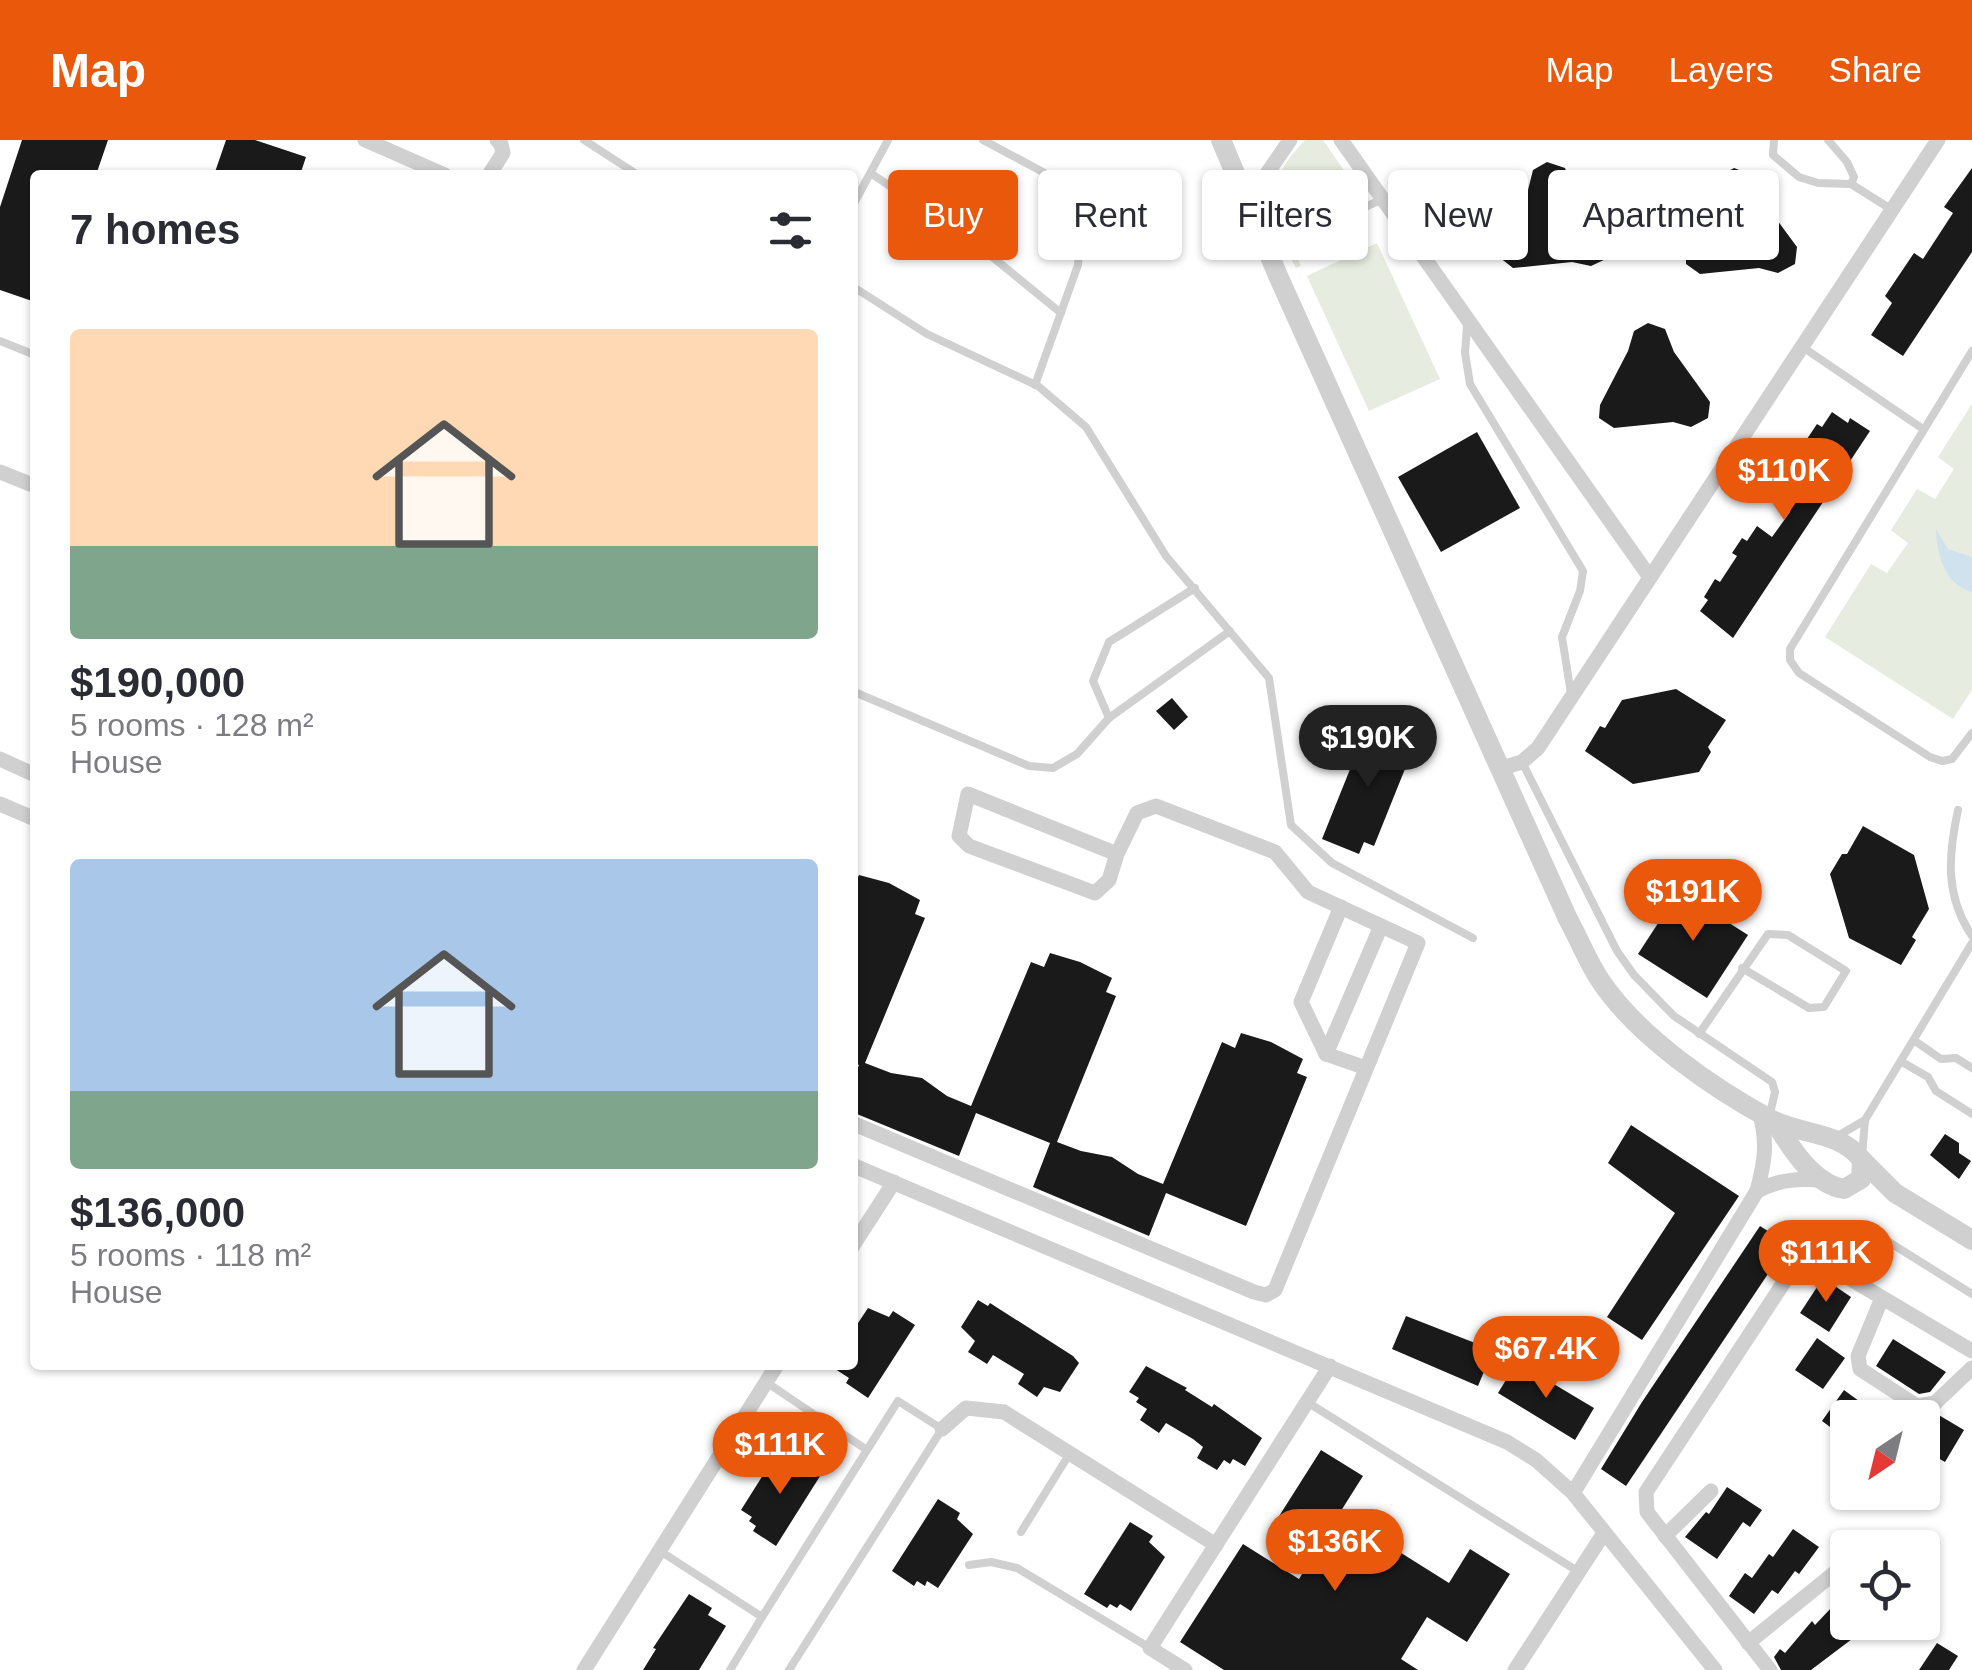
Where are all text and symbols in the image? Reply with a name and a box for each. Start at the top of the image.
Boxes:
text: Map [50,44,146,97]
text: Map [1545,50,1614,89]
text: Layers [1669,50,1774,89]
text: Share [1829,50,1922,89]
chip: Buy [888,170,1018,260]
chip: Rent [1038,170,1182,260]
chip: Filters [1202,170,1368,260]
chip: New [1388,170,1528,260]
chip: Apartment [1548,170,1779,260]
icon: filters [763,203,818,258]
text: 7 homes [70,206,240,253]
icon: home [354,394,534,574]
pin: $110K [1714,438,1854,523]
text: $110K [1738,452,1830,488]
text: $190,000 [70,659,245,706]
pin: $190K [1298,705,1438,790]
text: 5 rooms · 128 m² [70,707,314,743]
text: $190K [1321,719,1415,755]
text: House [70,744,163,780]
pin: $191K [1623,859,1763,944]
text: $191K [1646,873,1740,909]
icon: home [354,924,534,1104]
text: $136,000 [70,1189,245,1236]
pin: $111K [1756,1220,1896,1305]
text: $111K [1781,1234,1871,1270]
text: 5 rooms · 118 m² [70,1237,311,1273]
text: House [70,1274,163,1310]
pin: $67.4K [1465,1316,1627,1401]
text: $67.4K [1494,1330,1598,1366]
north arrow [1830,1400,1940,1510]
map controls [1830,1400,1940,1640]
pin: $111K [710,1412,850,1497]
text: $111K [735,1426,825,1462]
pin: $136K [1265,1509,1405,1594]
text: $136K [1288,1523,1382,1559]
button: locate [1830,1530,1940,1640]

